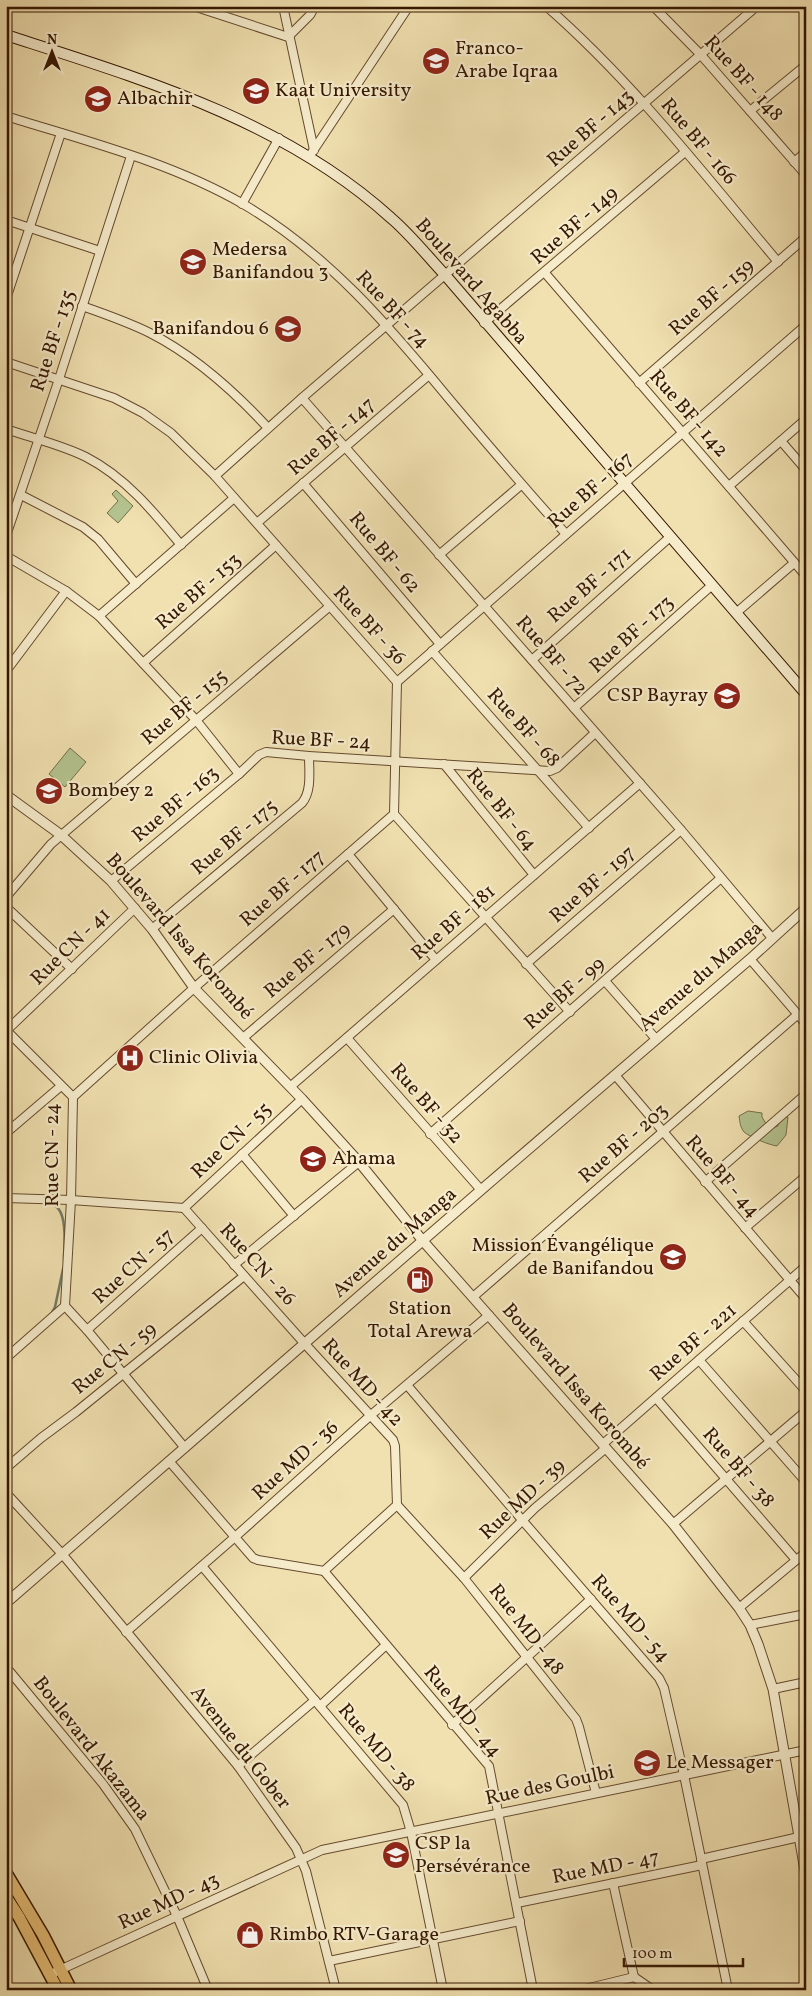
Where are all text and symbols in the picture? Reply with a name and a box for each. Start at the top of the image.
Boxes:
north arrow [28,28,78,78]
street label: Rue BF - 148 [697,30,789,128]
text: N [47,31,57,50]
place label: Franco- Arabe Iqraa [455,35,558,86]
school or university icon: Franco- Arabe Iqraa [421,46,451,76]
school or university icon: Kaat University [241,76,271,106]
place label: Kaat University [275,77,411,105]
street label: Rue BF - 143 [541,83,641,175]
school or university icon: Albachir [83,84,113,114]
place label: Albachir [117,85,193,113]
street label: Rue BF - 166 [653,93,743,191]
street label: Rue BF - 149 [525,180,625,272]
street label: Boulevard Agabba [408,213,534,351]
place label: Medersa Banifandou 3 [212,236,329,287]
school or university icon: Medersa Banifandou 3 [178,247,208,277]
street label: Rue BF - 159 [663,253,761,343]
street label: Rue BF - 74 [349,265,435,355]
street label: Rue BF - 135 [24,287,84,395]
school or university icon: Banifandou 6 [273,314,303,344]
place label: Banifandou 6 [153,315,269,343]
street label: Rue BF - 142 [642,364,734,464]
street label: Rue BF - 147 [282,391,382,483]
street label: Rue BF - 167 [542,446,640,536]
street label: Rue BF - 62 [342,506,426,600]
street label: Rue BF - 171 [542,542,638,630]
street label: Rue BF - 153 [150,547,248,637]
street label: Rue BF - 36 [326,580,412,672]
street label: Rue BF - 173 [584,590,680,680]
street label: Rue BF - 72 [508,610,594,702]
street label: Rue BF - 155 [136,664,234,752]
school or university icon: CSP Bayray [712,681,742,711]
street label: Rue BF - 68 [480,682,566,774]
place label: CSP Bayray [607,682,708,710]
street label: Rue BF - 24 [270,724,372,758]
street label: Rue BF - 163 [127,760,225,850]
street label: Rue BF - 64 [459,763,543,857]
school or university icon: Bombey 2 [34,776,64,806]
place label: Bombey 2 [68,777,154,805]
street label: Rue BF - 175 [186,794,284,882]
street label: Rue BF - 197 [544,840,642,930]
street label: Rue BF - 177 [234,844,332,934]
street label: Boulevard Issa Korombé [99,848,259,1026]
street label: Rue BF - 181 [406,879,502,967]
street label: Rue CN - 41 [25,902,117,992]
street label: Avenue du Manga [633,915,769,1039]
street label: Rue BF - 179 [259,916,357,1006]
street label: Rue BF - 99 [519,951,611,1037]
hospital icon: Clinic Olivia [115,1043,145,1073]
place label: Clinic Olivia [149,1044,258,1072]
street label: Rue BF - 32 [383,1058,469,1150]
street label: Rue CN - 55 [185,1096,279,1186]
street label: Rue BF - 203 [573,1097,675,1191]
street label: Rue CN - 24 [39,1103,67,1207]
street label: Rue BF - 44 [678,1129,766,1225]
school or university icon: Ahama [298,1144,328,1174]
place label: Ahama [332,1145,396,1173]
street label: Avenue du Manga [327,1181,463,1305]
street label: Rue CN - 26 [212,1217,302,1313]
street label: Rue CN - 57 [87,1223,181,1311]
place label: Mission Évangélique de Banifandou [472,1232,654,1283]
school or university icon: Mission Évangélique de Banifandou [658,1242,688,1272]
fuel station icon: Station Total Arewa [405,1265,435,1295]
place label: Station Total Arewa [367,1295,473,1346]
street label: Rue BF - 221 [644,1297,744,1389]
street label: Boulevard Issa Korombé [495,1298,655,1476]
street label: Rue CN - 59 [67,1316,163,1402]
street label: Rue MD - 42 [315,1333,409,1433]
street label: Rue MD - 36 [247,1415,345,1507]
street label: Rue BF - 38 [695,1422,781,1514]
street label: Rue MD - 39 [474,1453,572,1547]
street label: Rue MD - 54 [584,1569,676,1669]
street label: Rue MD - 48 [481,1578,571,1682]
street label: Rue MD - 44 [416,1660,508,1764]
street label: Boulevard Akazama [26,1671,156,1827]
street label: Avenue du Gober [183,1680,297,1816]
street label: Rue MD - 38 [331,1698,421,1798]
school or university icon: Le Messager [632,1748,662,1778]
place label: Le Messager [666,1749,774,1777]
street label: Rue des Goulbi [483,1759,617,1813]
place label: CSP la Persévérance [415,1830,530,1881]
school or university icon: CSP la Persévérance [381,1840,411,1870]
street label: Rue MD - 47 [550,1844,662,1892]
street label: Rue MD - 43 [114,1866,224,1938]
shop icon: Rimbo RTV-Garage [235,1920,265,1950]
place label: Rimbo RTV-Garage [269,1921,439,1949]
scale bar [624,1936,743,1968]
text: 100 m [632,1944,672,1965]

